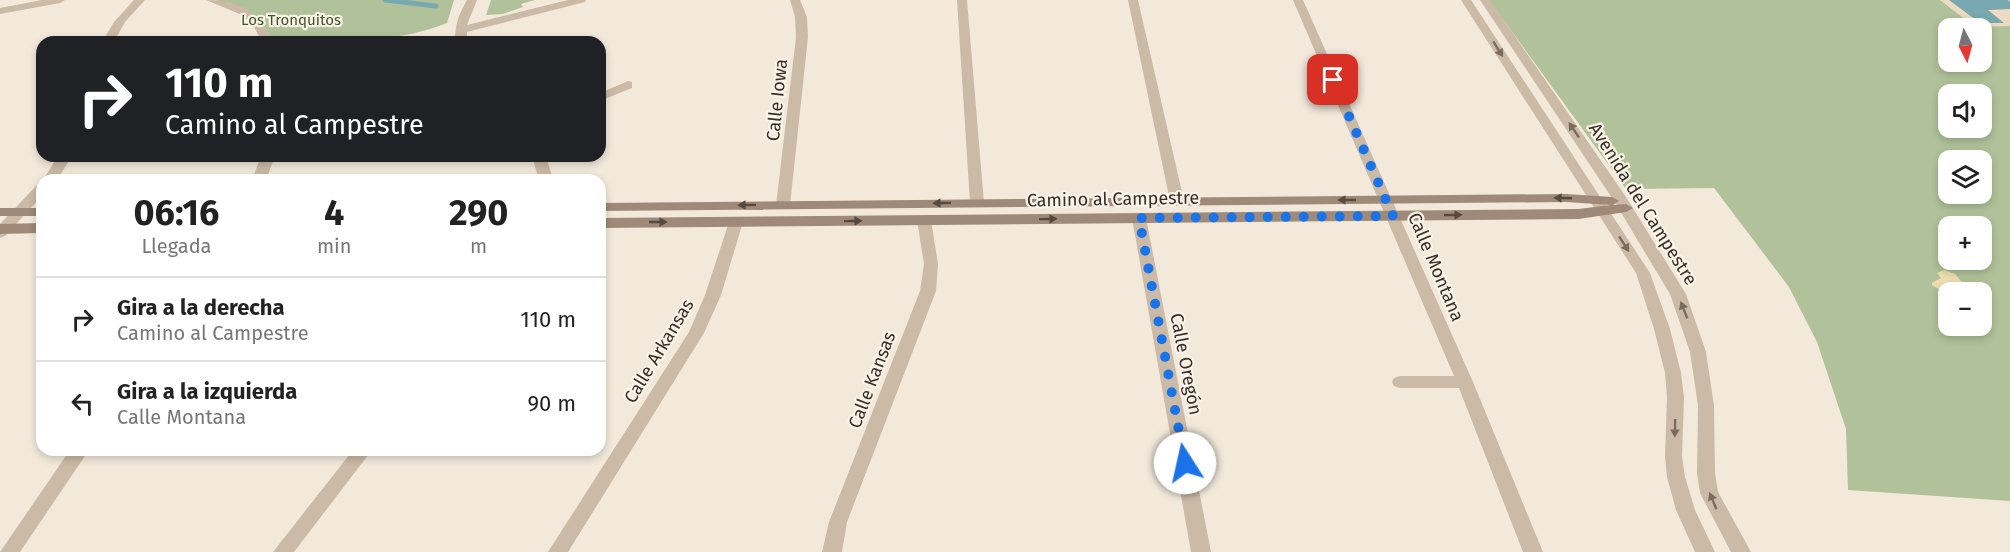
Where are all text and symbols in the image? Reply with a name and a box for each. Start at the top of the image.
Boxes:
park label: Los Tronquitos [241,11,341,29]
north arrow [1938,18,1992,72]
map controls [1938,18,1992,336]
one-way arrow [1492,41,1503,57]
pin [1307,54,1358,105]
text: 110 m [165,58,273,108]
street label: Calle Iowa [762,58,792,142]
icon: right [66,60,144,138]
icon: arrive [1316,63,1349,96]
button: sound [1938,84,1992,138]
text: Camino al Campestre [165,109,424,141]
street label: Avenida del Campestre [1584,119,1702,289]
one-way arrow [1568,123,1580,139]
button: layers [1938,150,1992,204]
street label: Camino al Campestre [1027,186,1199,212]
text: 06:16 [134,191,219,235]
text: 4 [324,191,344,235]
text: 290 [449,191,508,235]
one-way arrow [1553,194,1572,203]
one-way arrow [1337,195,1356,205]
one-way arrow [932,199,951,208]
one-way arrow [737,200,756,210]
street label: Calle Montana [1403,209,1469,325]
one-way arrow [1444,210,1463,220]
one-way arrow [1039,214,1058,224]
one-way arrow [844,216,863,225]
button: + [1938,216,1992,270]
one-way arrow [649,217,668,227]
text: Llegada [141,234,212,258]
text: min [317,234,351,258]
text: m [470,234,487,258]
one-way arrow [1618,235,1630,251]
button: − [1938,282,1992,336]
text: Gira a la derecha [117,294,285,321]
street label: Calle Arkansas [619,295,699,407]
one-way arrow [1679,300,1689,318]
icon: right [66,303,99,336]
text: 110 m [520,306,576,333]
street label: Calle Oregón [1165,311,1207,417]
text: Camino al Campestre [117,321,309,345]
street label: Calle Kansas [844,329,900,431]
text: Gira a la izquierda [117,378,297,405]
icon: left [66,387,99,420]
text: 90 m [527,390,576,417]
text: Calle Montana [117,405,246,429]
one-way arrow [1670,419,1680,438]
position arrow [1153,431,1217,495]
one-way arrow [1708,491,1718,509]

